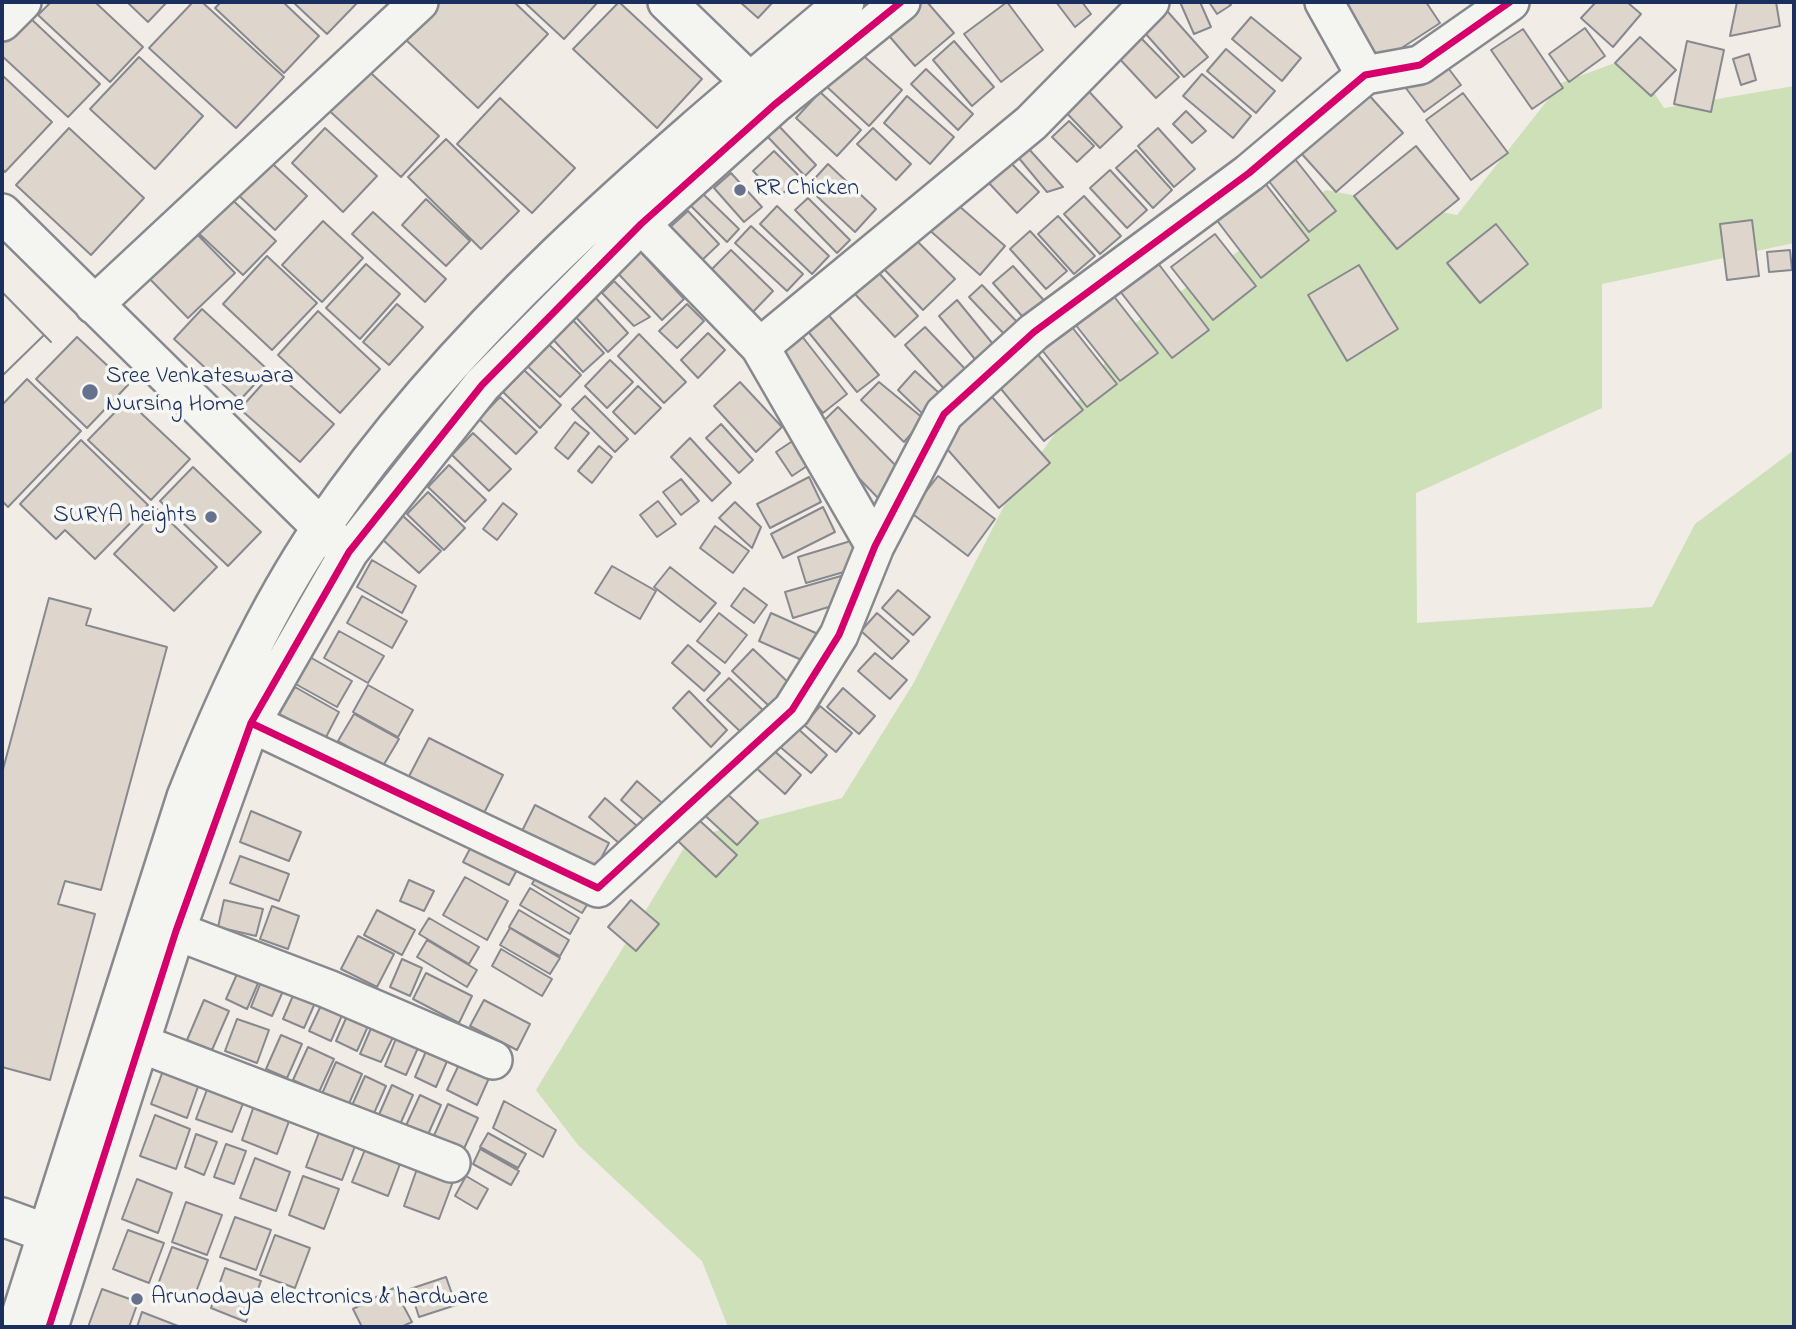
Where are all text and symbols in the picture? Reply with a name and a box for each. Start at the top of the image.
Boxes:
place label: RR Chicken [754,176,859,204]
marker: RR Chicken [732,182,748,198]
place label: Sree Venkateswara Nursing Home [106,364,294,420]
marker: Sree Venkateswara Nursing Home [80,382,100,402]
place label: SURYA heights [53,503,197,531]
marker: SURYA heights [203,509,219,525]
place label: Arunodaya electronics & hardware [151,1285,488,1313]
marker: Arunodaya electronics & hardware [129,1291,145,1307]

